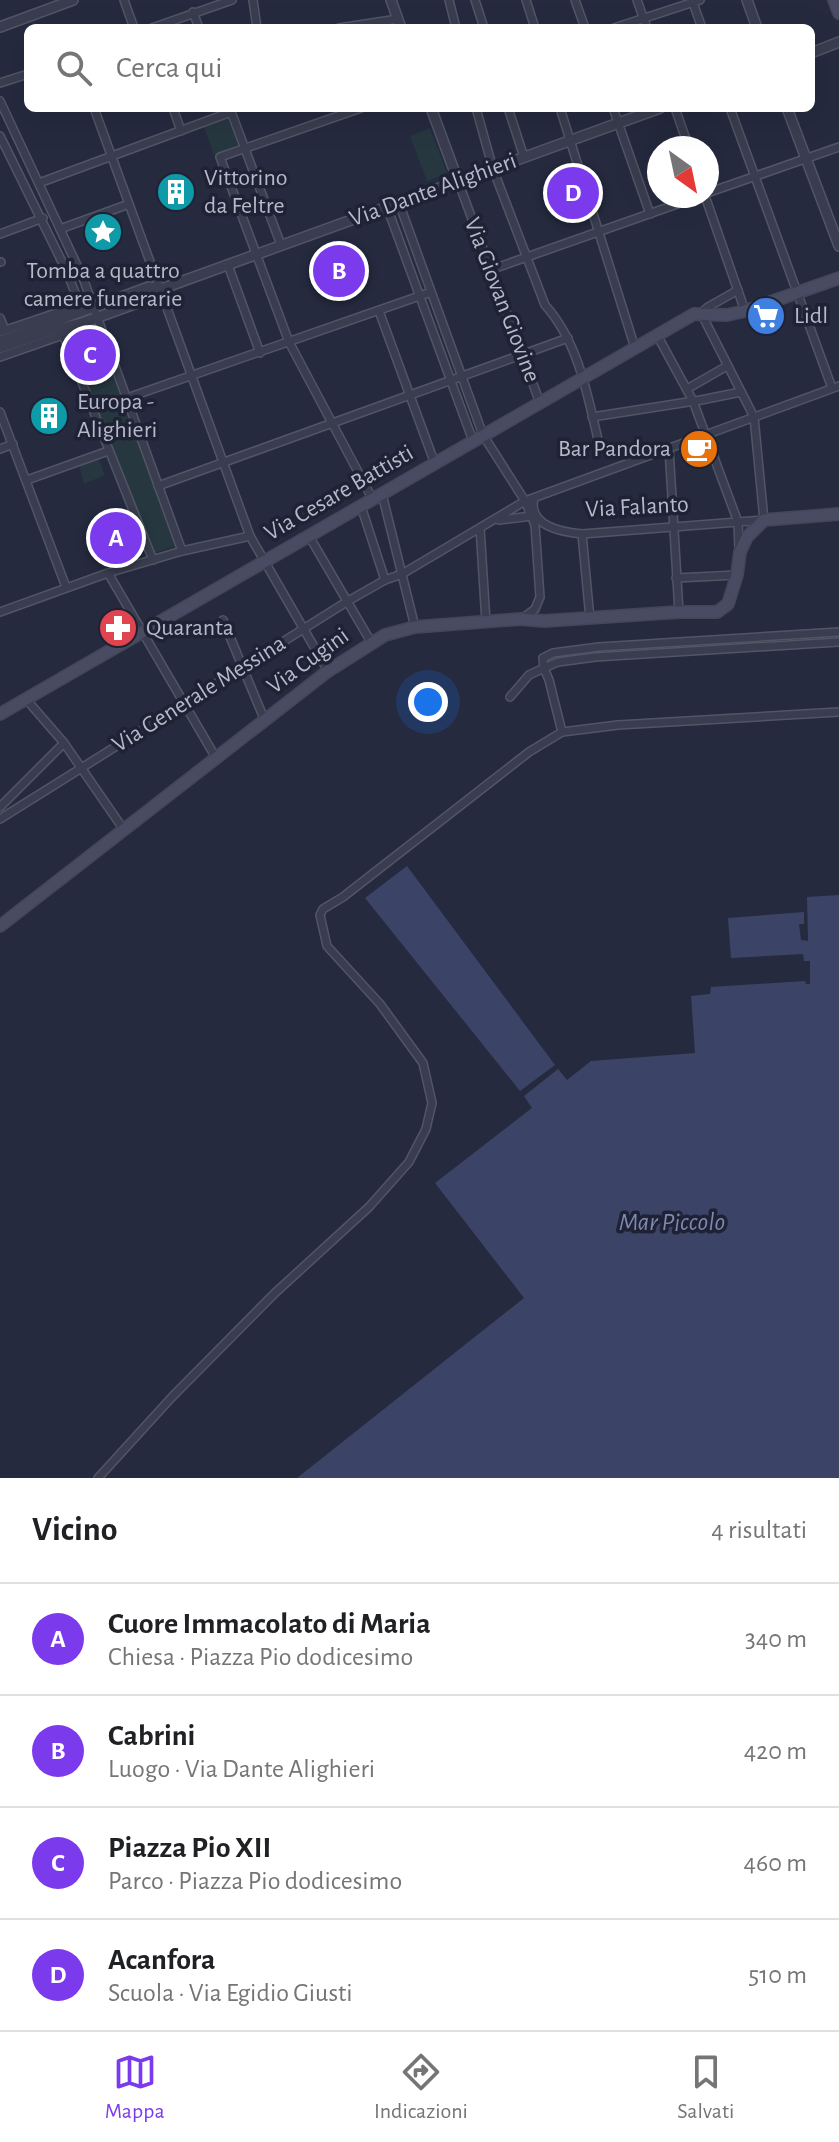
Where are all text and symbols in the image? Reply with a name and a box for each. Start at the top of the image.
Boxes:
search box [24,24,815,112]
icon: search [52,46,96,90]
text: Cerca qui [116,53,222,83]
north arrow [647,136,719,208]
street label: Via Dante Alighieri [346,149,520,231]
pin: D [547,163,599,223]
place label: Vittorino da Feltre [204,166,288,218]
building icon: Vittorino da Feltre [155,171,197,213]
place icon: Tomba a quattro camere funerarie [82,211,124,253]
street label: Via Giovan Giovine [460,214,544,386]
pin: B [313,241,365,301]
place label: Tomba a quattro camere funerarie [24,259,182,311]
supermarket icon: Lidl [745,295,787,337]
place label: Lidl [794,304,828,328]
pin: C [64,325,116,385]
place label: Europa - Alighieri [77,390,157,442]
building icon: Europa - Alighieri [28,395,70,437]
cafe icon: Bar Pandora [678,428,720,470]
place label: Bar Pandora [558,437,671,461]
street label: Via Cesare Battisti [261,441,417,545]
street label: Via Falanto [585,492,689,522]
pin: A [90,508,142,568]
pharmacy icon: Quaranta [97,607,139,649]
place label: Quaranta [146,616,234,640]
street label: Via Cugini [263,624,353,698]
street label: Via Generale Messina [108,631,290,757]
your location [408,682,448,722]
water label: Mar Piccolo [619,1209,725,1235]
text: Vicino [32,1513,118,1547]
text: 4 risultati [711,1517,807,1543]
text: Cuore Immacolato di Maria [108,1609,431,1639]
text: A [50,1626,66,1652]
text: 340 m [745,1626,807,1652]
text: Chiesa · Piazza Pio dodicesimo [108,1644,413,1670]
text: Cabrini [108,1721,195,1751]
text: B [50,1738,66,1764]
text: 420 m [744,1738,807,1764]
text: Luogo · Via Dante Alighieri [108,1756,375,1782]
text: Piazza Pio XII [108,1833,271,1863]
text: C [51,1850,65,1876]
text: 460 m [743,1850,807,1876]
text: Parco · Piazza Pio dodicesimo [108,1868,402,1894]
text: Acanfora [108,1945,215,1975]
text: D [49,1962,67,1988]
text: 510 m [748,1962,807,1988]
text: Scuola · Via Egidio Giusti [108,1980,353,2006]
tab: Mappa [105,2050,165,2124]
tab: Indicazioni [374,2050,468,2124]
tab: Salvati [677,2050,734,2124]

